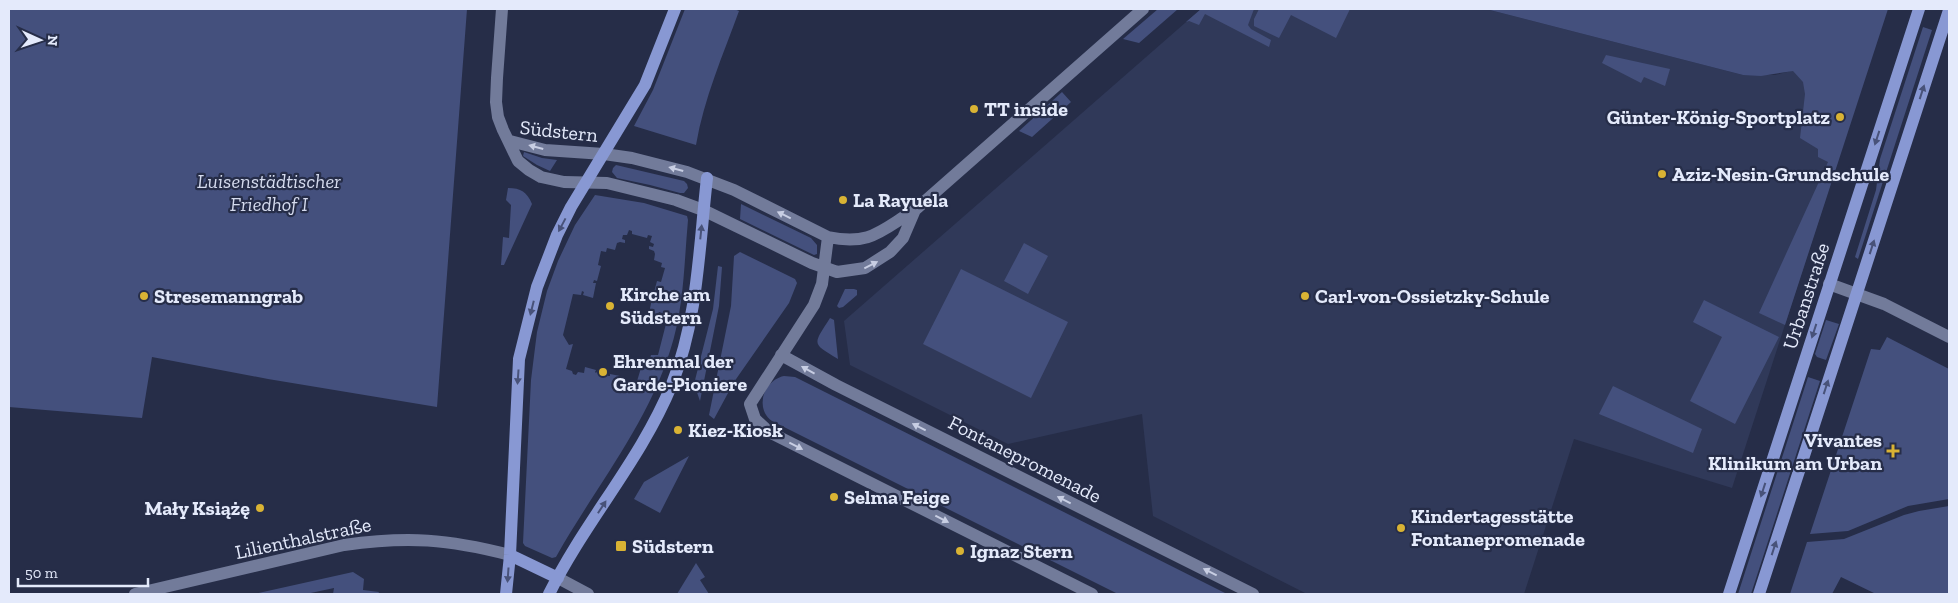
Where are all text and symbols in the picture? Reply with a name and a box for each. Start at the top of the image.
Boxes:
north arrow [15,15,65,65]
text: N [44,35,61,47]
one-way arrow [1918,85,1926,100]
place label: TT inside [984,97,1068,121]
marker: TT inside [968,103,980,115]
place label: Günter-König-Sportplatz [1607,105,1830,129]
marker: Günter-König-Sportplatz [1834,111,1846,123]
street label: Südstern [519,115,600,147]
one-way arrow [1872,131,1880,146]
one-way arrow [529,143,544,151]
place label: Aziz-Nesin-Grundschule [1672,162,1889,186]
one-way arrow [668,164,683,172]
marker: Aziz-Nesin-Grundschule [1656,168,1668,180]
park label: Luisenstädtischer Friedhof I [197,169,341,216]
place label: La Rayuela [853,188,948,212]
marker: La Rayuela [837,194,849,206]
one-way arrow [777,211,791,219]
one-way arrow [558,218,566,232]
one-way arrow [697,224,705,240]
one-way arrow [1868,239,1876,254]
street label: Urbanstraße [1777,240,1835,352]
one-way arrow [864,261,878,269]
place label: Kirche am Südstern [620,282,711,329]
place label: Stresemanngrab [154,284,303,308]
place label: Carl-von-Ossietzky-Schule [1315,284,1550,308]
marker: Stresemanngrab [138,290,150,302]
marker: Carl-von-Ossietzky-Schule [1299,290,1311,302]
one-way arrow [527,300,535,315]
marker: Kirche am Südstern [604,300,616,312]
one-way arrow [1810,324,1818,339]
place label: Ehrenmal der Garde-Pioniere [613,349,747,396]
marker: Ehrenmal der Garde-Pioniere [597,366,609,378]
one-way arrow [801,366,816,374]
one-way arrow [514,369,522,385]
one-way arrow [1822,379,1830,394]
street label: Fontanepromenade [945,410,1105,508]
place label: Kiez-Kiosk [688,418,783,442]
one-way arrow [912,423,926,431]
marker: Kiez-Kiosk [672,424,684,436]
place label: Vivantes Klinikum am Urban [1708,428,1882,475]
one-way arrow [789,442,804,450]
marker: Vivantes Klinikum am Urban [1886,444,1900,458]
one-way arrow [1758,483,1766,498]
place label: Selma Feige [844,485,950,509]
marker: Selma Feige [828,491,840,503]
place label: Mały Książę [144,496,250,520]
one-way arrow [1057,496,1072,504]
one-way arrow [597,501,607,514]
marker: Mały Książę [254,502,266,514]
place label: Kindertagesstätte Fontanepromenade [1411,504,1585,551]
street label: Lilienthalstraße [233,512,373,564]
one-way arrow [934,514,949,523]
marker: Kindertagesstätte Fontanepromenade [1395,522,1407,534]
place label: Südstern [632,534,714,558]
marker: Südstern [614,539,628,553]
place label: Ignaz Stern [970,539,1073,563]
one-way arrow [1770,540,1778,555]
marker: Ignaz Stern [954,545,966,557]
scale bar [18,556,148,588]
text: 50 m [25,564,58,582]
one-way arrow [504,567,512,583]
one-way arrow [1202,568,1217,577]

